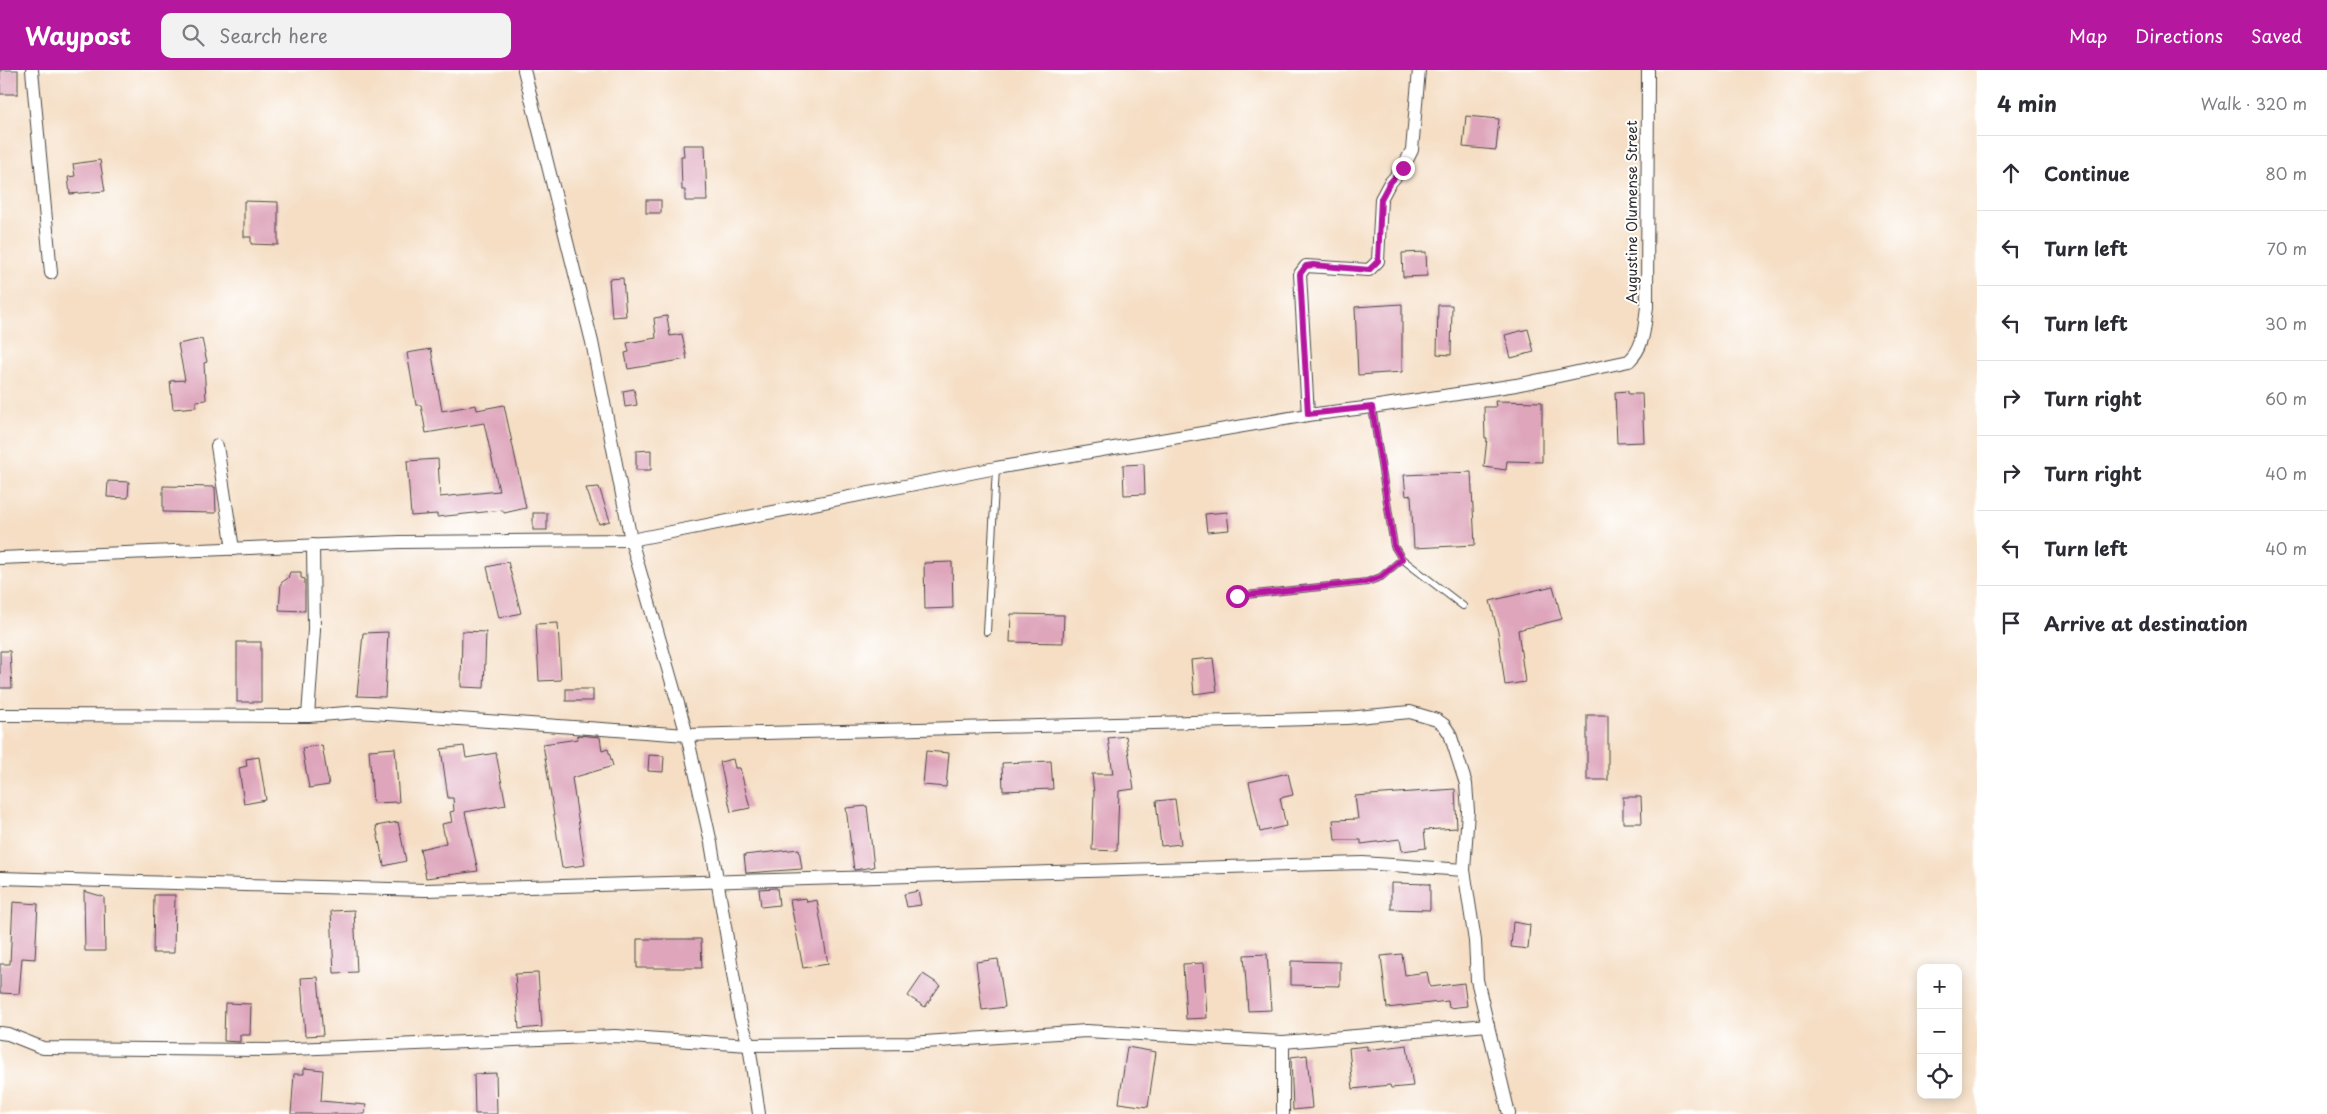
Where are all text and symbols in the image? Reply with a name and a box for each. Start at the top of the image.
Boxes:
search box [161,13,511,58]
text: Waypost [25,17,131,53]
icon: search [179,21,207,49]
text: Search here [219,21,328,49]
text: Map [2069,22,2107,49]
text: Directions [2135,22,2223,49]
text: Saved [2251,22,2302,49]
text: 4 min [1997,87,2057,119]
text: Walk · 320 m [2201,91,2307,115]
street label: Augustine Olumense Street [1621,120,1642,304]
route end [1392,157,1415,180]
icon: ahead [1997,159,2025,187]
text: Continue [2044,159,2130,187]
text: 80 m [2265,161,2307,185]
icon: left [1997,234,2025,262]
text: Turn left [2044,234,2128,262]
text: 70 m [2267,236,2307,260]
icon: left [1997,309,2025,337]
text: Turn left [2044,309,2128,337]
text: 30 m [2265,311,2307,335]
icon: right [1997,384,2025,412]
text: Turn right [2044,384,2142,412]
text: 60 m [2265,386,2307,410]
icon: right [1997,459,2025,487]
text: Turn right [2044,459,2142,487]
text: 40 m [2265,461,2307,485]
icon: left [1997,534,2025,562]
text: Turn left [2044,534,2128,562]
text: 40 m [2265,536,2307,560]
route start [1226,585,1249,608]
icon: arrive [1997,609,2025,637]
text: Arrive at destination [2044,609,2248,637]
map controls [1917,964,1962,1099]
button: + [1917,964,1962,1009]
button: − [1917,1009,1962,1054]
button: locate [1917,1054,1962,1099]

